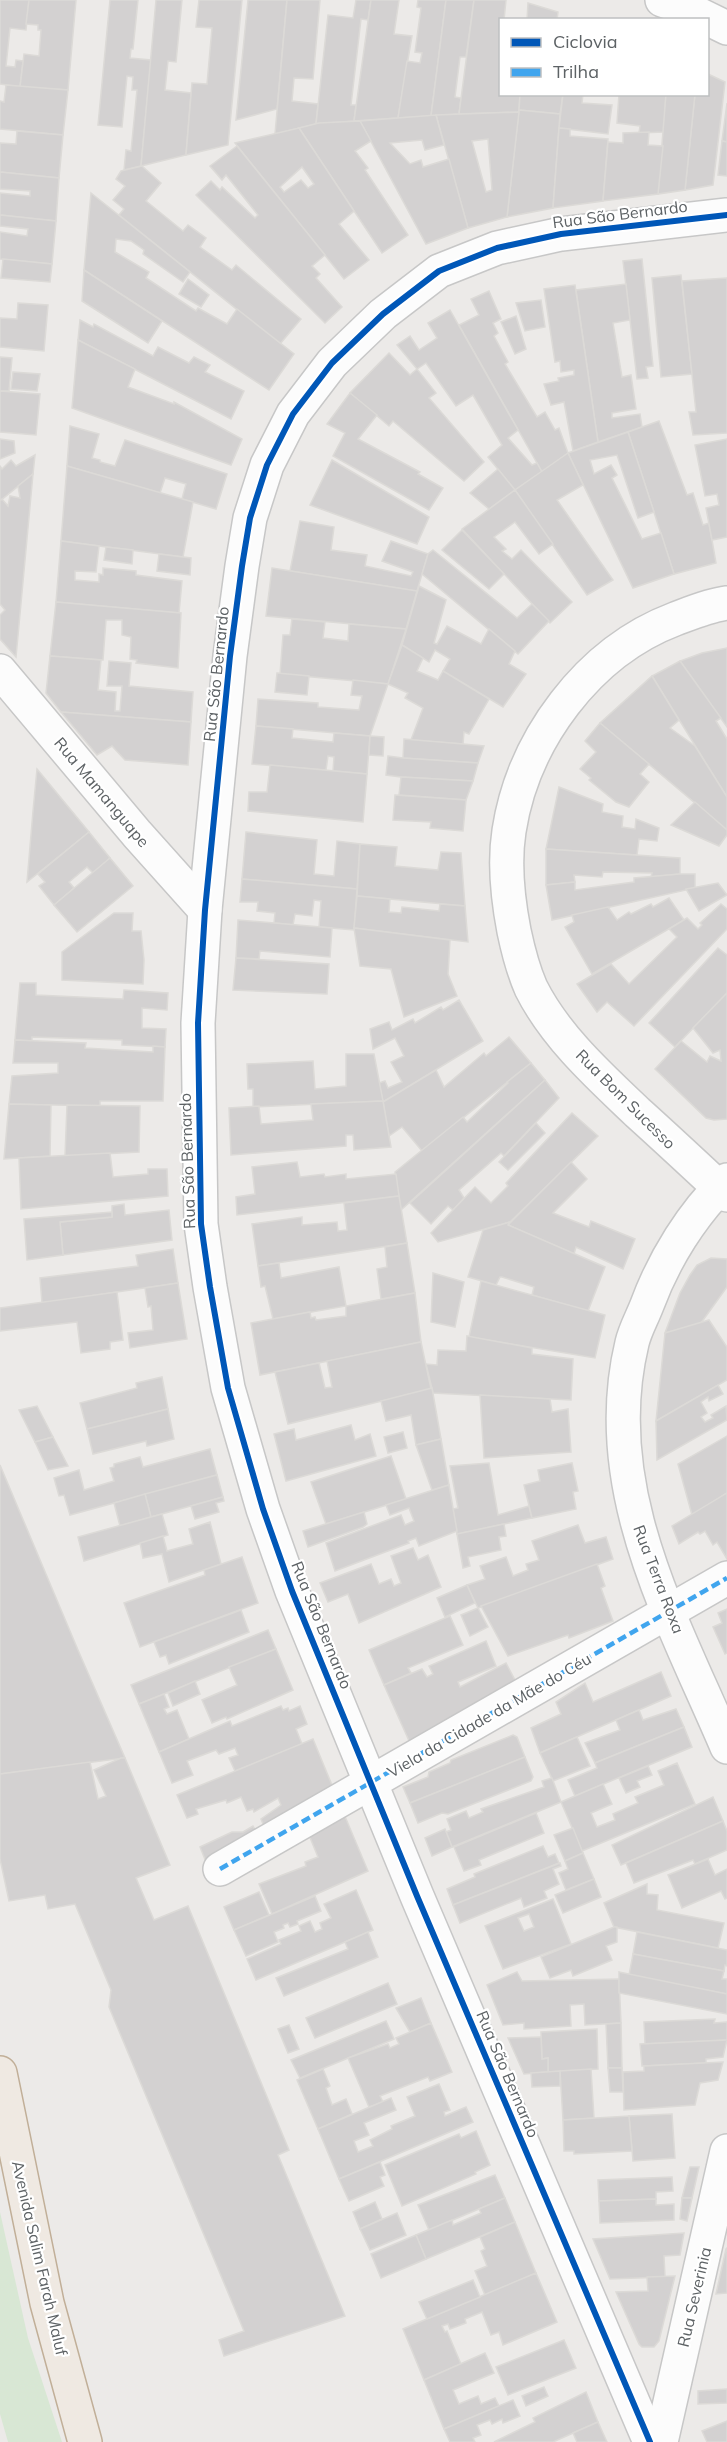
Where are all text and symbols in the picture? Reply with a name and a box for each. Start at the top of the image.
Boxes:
legend [499,18,709,96]
text: Ciclovia [553,30,618,53]
text: Trilha [553,60,599,83]
street label: Rua São Bernardo [551,196,689,232]
street label: Rua São Bernardo [199,605,233,743]
street label: Rua Mamanguape [50,733,154,851]
street label: Rua Bom Sucesso [572,1045,680,1153]
street label: Rua São Bernardo [175,1093,199,1229]
street label: Rua Terra Roxa [629,1522,689,1636]
street label: Rua São Bernardo [287,1558,357,1692]
street label: Viela da Cidade da Mãe do Céu [384,1648,594,1782]
street label: Rua São Bernardo [472,2008,544,2140]
street label: Avenida Salim Farah Maluf [8,2159,72,2358]
street label: Rua Severinia [673,2245,715,2349]

